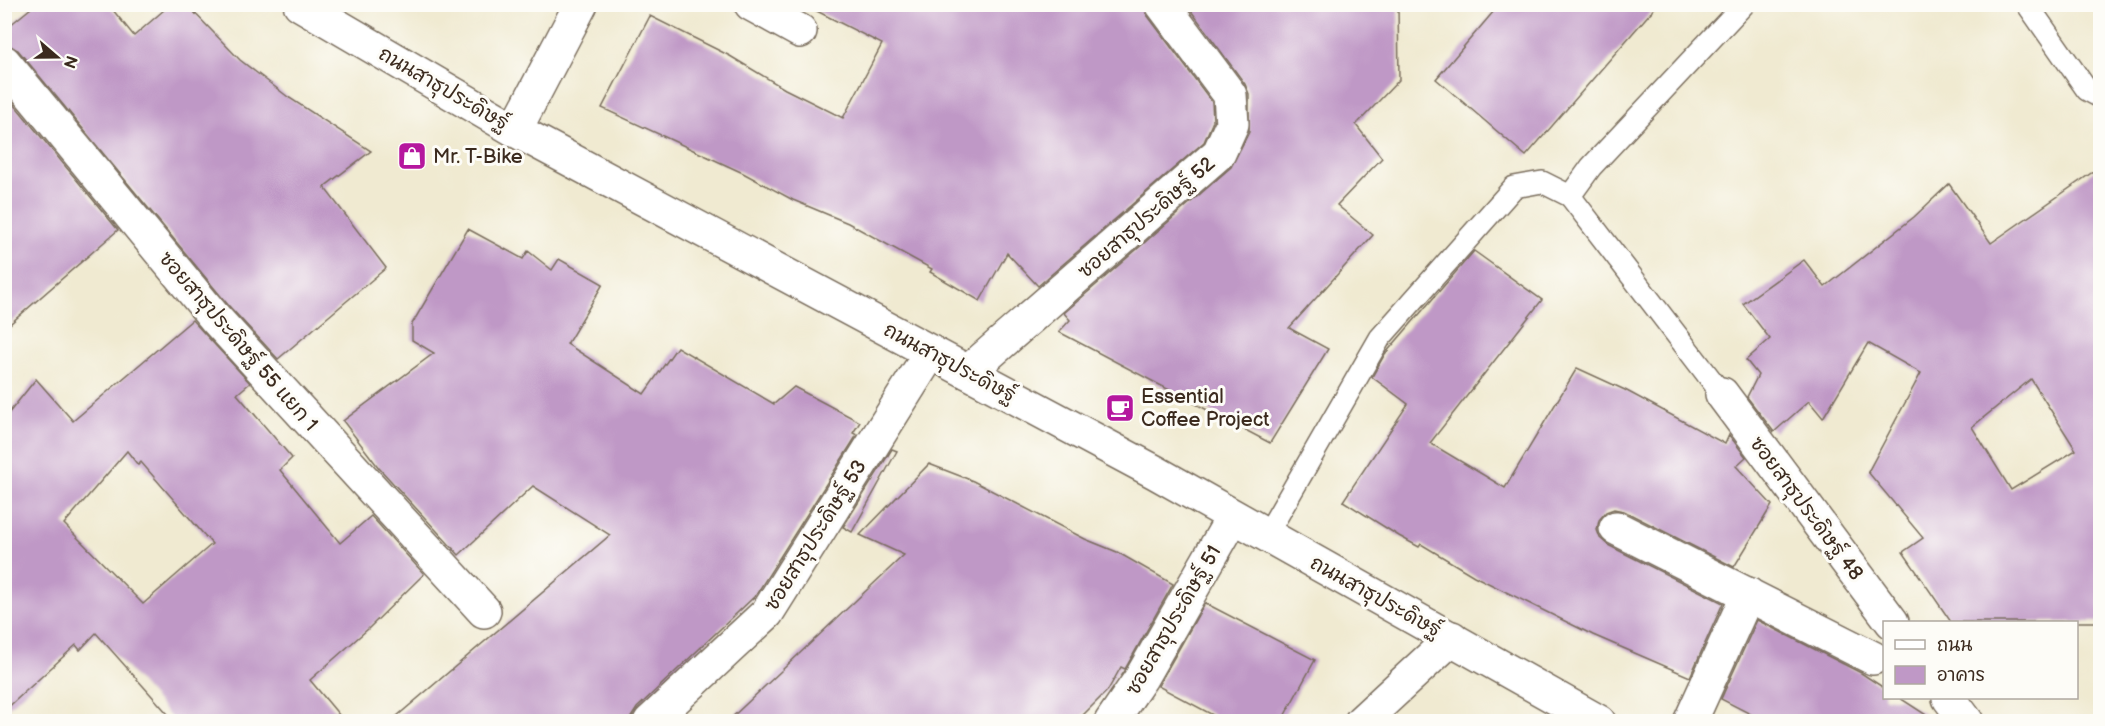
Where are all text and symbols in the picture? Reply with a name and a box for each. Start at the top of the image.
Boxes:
north arrow [27,27,87,87]
street label: ถนนสาธุประดิษฐ์ [373,40,514,139]
text: N [59,53,81,71]
shop icon: Mr. T-Bike [396,140,428,172]
place label: Mr. T-Bike [433,145,523,169]
street label: ซอยสาธุประดิษฐ์ 52 [1072,150,1222,286]
street label: ซอยสาธุประดิษฐ์ 55 แยก 1 [152,246,324,438]
street label: ถนนสาธุประดิษฐ์ [878,316,1021,411]
place label: Essential Coffee Project [1141,385,1269,432]
cafe icon: Essential Coffee Project [1104,392,1136,424]
street label: ซอยสาธุประดิษฐ์ 48 [1742,431,1870,587]
street label: ซอยสาธุประดิษฐ์ 53 [758,455,875,617]
street label: ซอยสาธุประดิษฐ์ 51 [1120,540,1229,701]
street label: ถนนสาธุประดิษฐ์ [1304,549,1447,646]
legend [1883,621,2078,699]
text: ถนน [1937,635,1972,656]
text: อาคาร [1937,665,1985,686]

